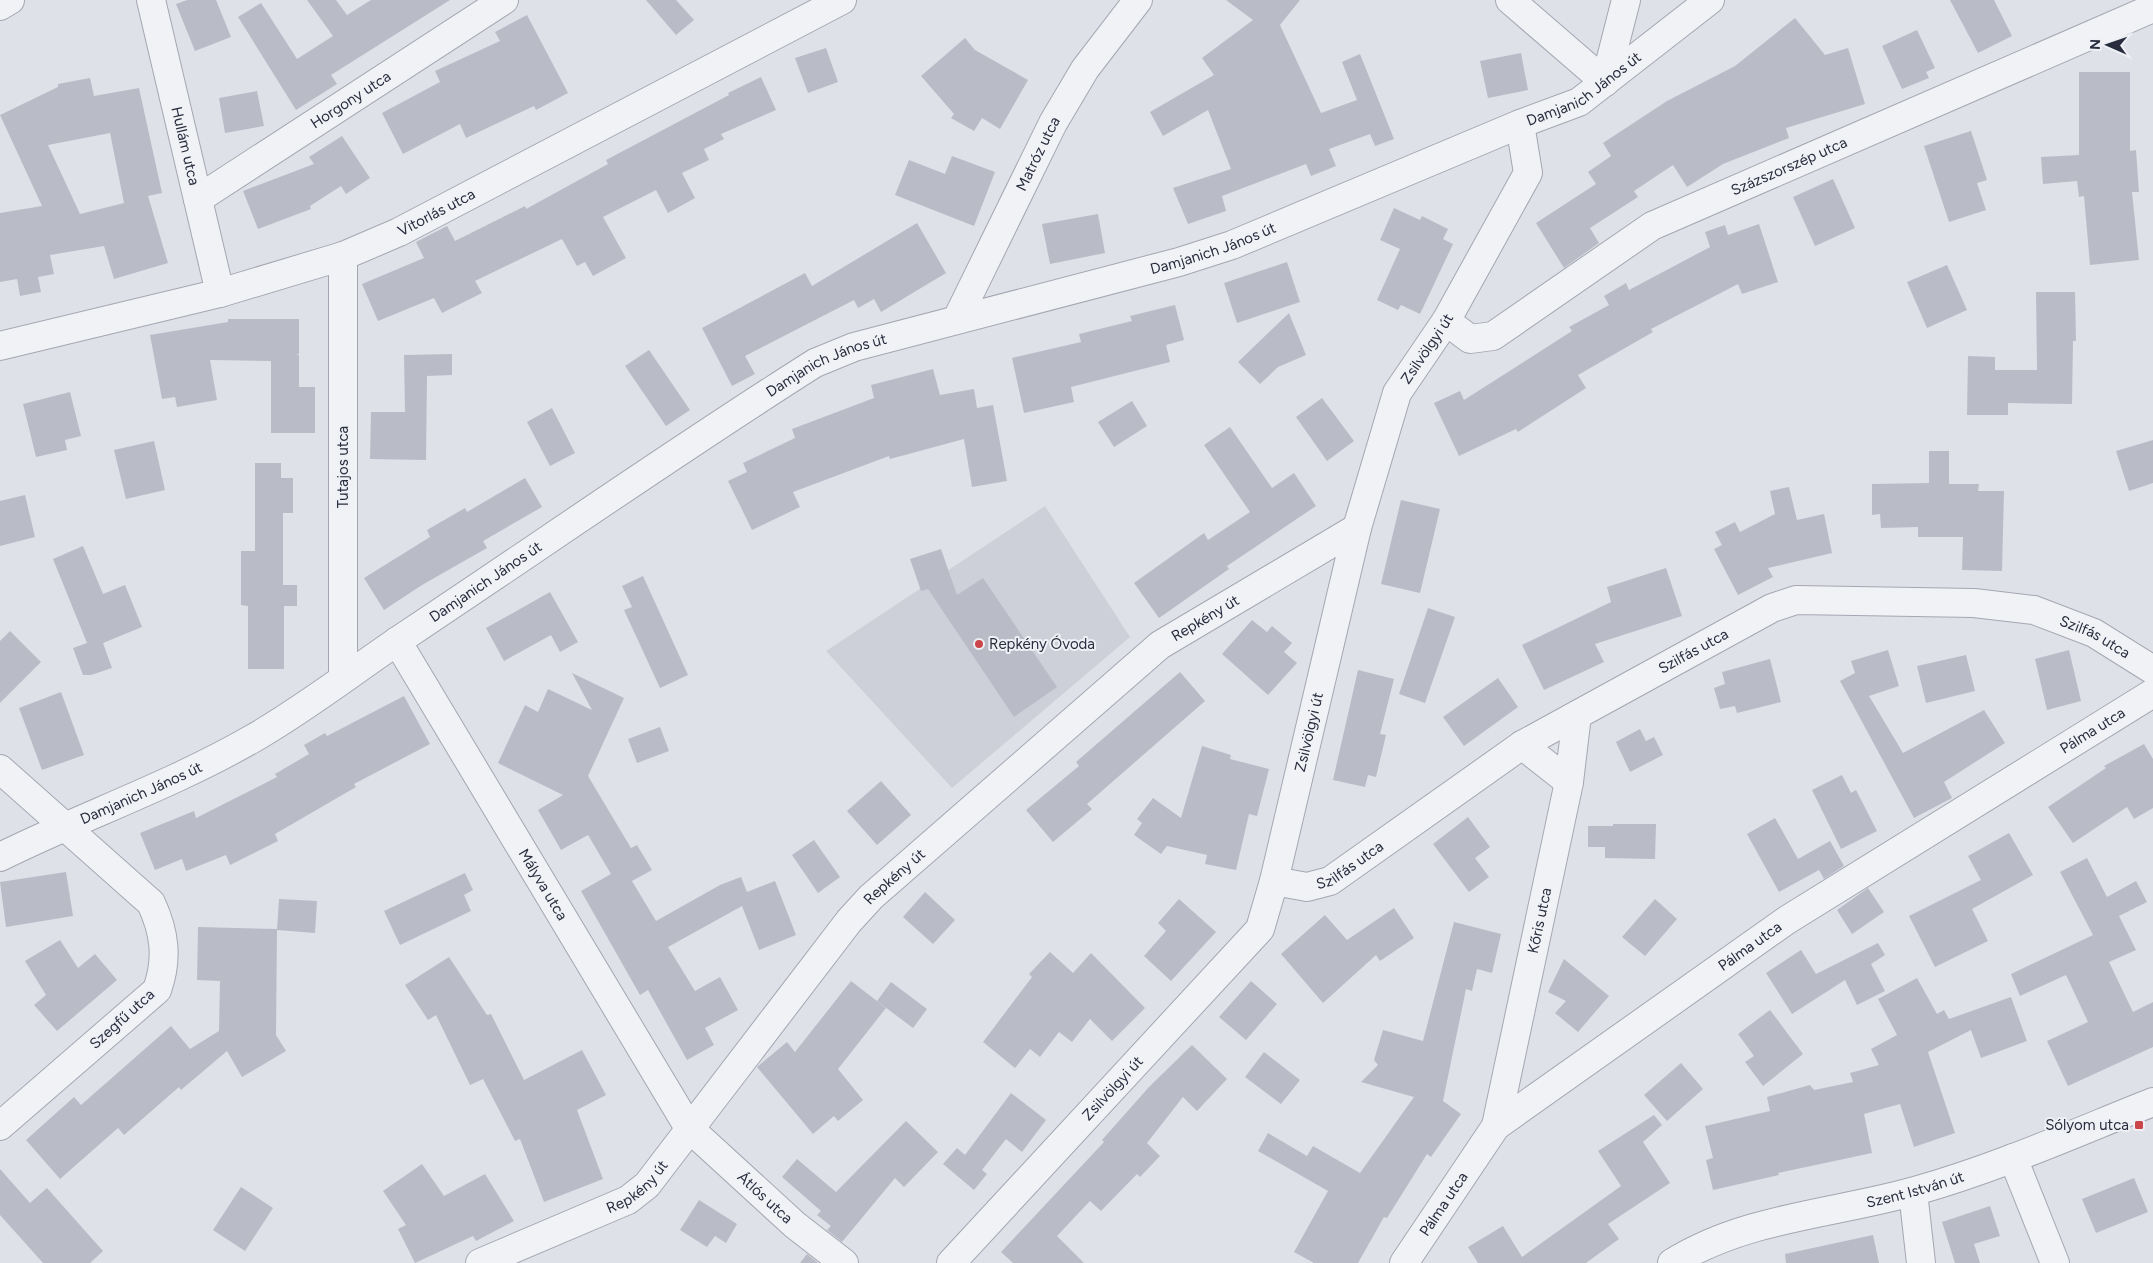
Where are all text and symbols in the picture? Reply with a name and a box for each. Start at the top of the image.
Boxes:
north arrow [2083,20,2133,70]
text: N [2087,39,2104,50]
street label: Damjanich János út [1524,48,1645,130]
street label: Horgony utca [307,67,394,132]
street label: Hullám utca [167,105,203,187]
street label: Matróz utca [1012,113,1064,194]
street label: Százszorszép utca [1728,133,1850,200]
street label: Vitorlás utca [395,185,478,240]
street label: Damjanich János út [1148,218,1279,278]
street label: Zsilvölgyi út [1397,310,1457,387]
street label: Damjanich János út [763,330,889,401]
street label: Tutajos utca [334,426,352,508]
street label: Damjanich János út [426,537,546,626]
street label: Repkény út [1168,591,1243,645]
street label: Szilfás utca [2057,612,2133,662]
street label: Szilfás utca [1655,625,1731,678]
place label: Repkény Óvoda [989,635,1095,653]
marker: Repkény Óvoda [973,638,985,650]
street label: Zsilvölgyi út [1291,690,1327,774]
street label: Pálma utca [2057,704,2128,758]
street label: Damjanich János út [77,758,205,828]
street label: Szilfás utca [1314,837,1387,893]
street label: Mályva utca [515,845,571,924]
street label: Repkény út [860,845,929,908]
street label: Kőris utca [1524,886,1555,955]
street label: Pálma utca [1715,918,1785,975]
street label: Szegfű utca [86,985,158,1053]
street label: Zsilvölgyi út [1079,1052,1147,1124]
place label: Sólyom utca [2045,1116,2129,1134]
marker: Sólyom utca [2133,1119,2145,1131]
street label: Repkény út [604,1156,672,1217]
street label: Szent István út [1864,1167,1967,1212]
street label: Átlós utca [734,1168,796,1227]
street label: Pálma utca [1416,1169,1472,1240]

